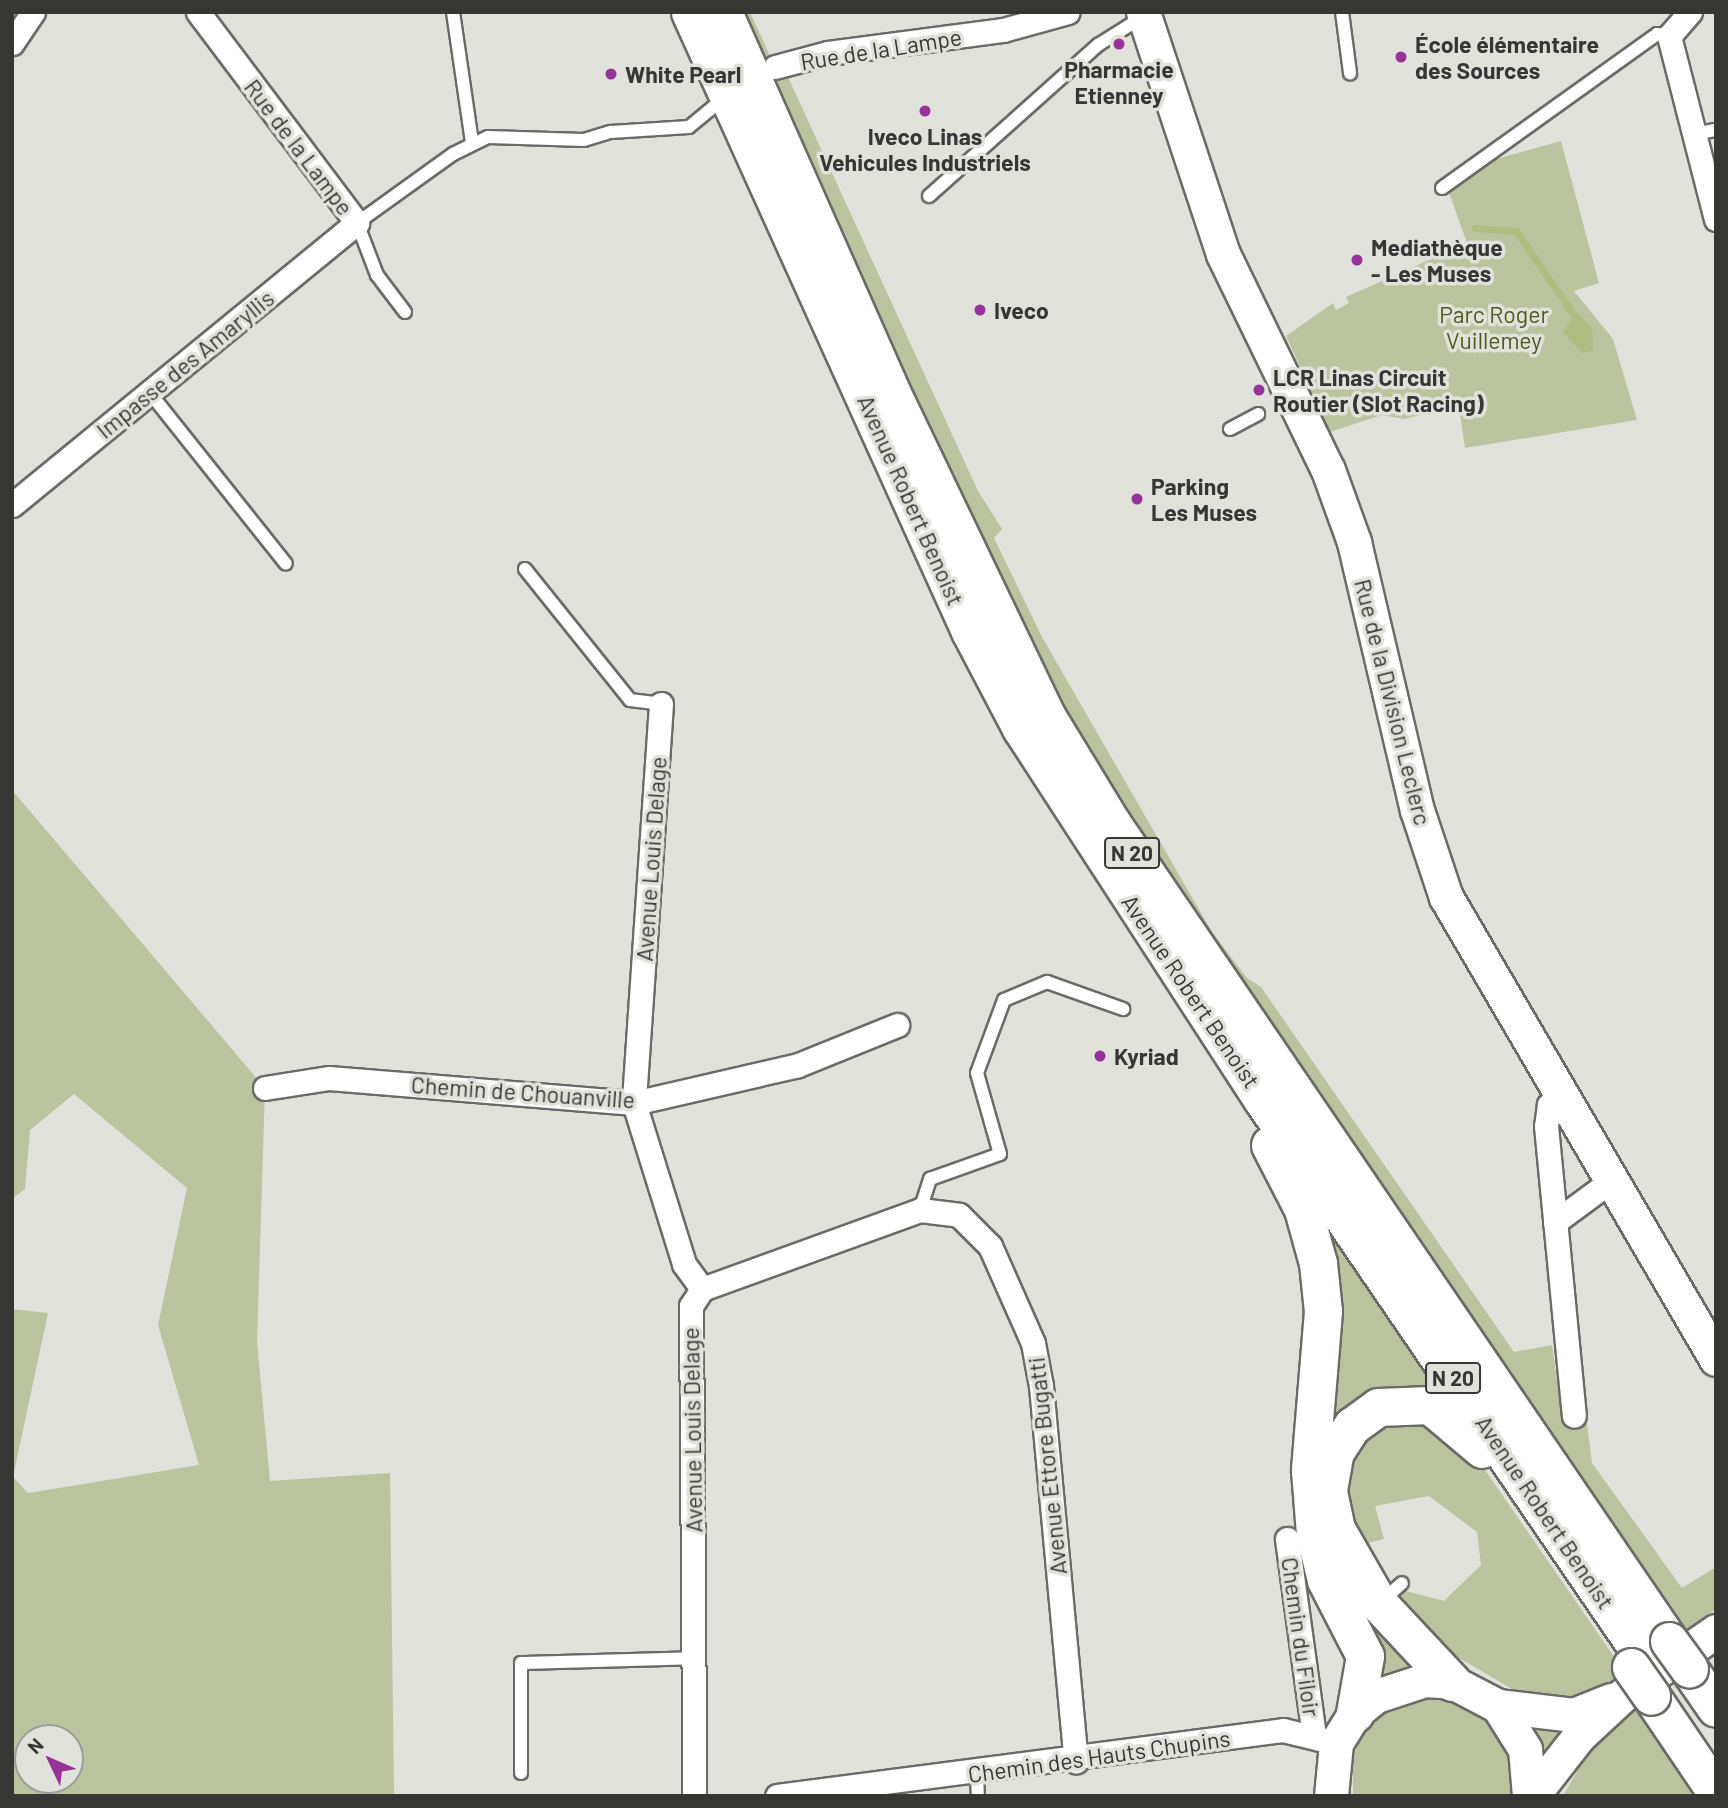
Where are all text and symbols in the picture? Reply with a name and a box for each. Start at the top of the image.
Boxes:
street label: Rue de la Lampe [798,23,964,75]
place label: École élémentaire des Sources [1415,30,1599,84]
marker: Pharmacie Etienney [1111,36,1127,52]
marker: École élémentaire des Sources [1393,49,1409,65]
place label: Pharmacie Etienney [1064,55,1174,109]
place label: White Pearl [625,60,741,88]
marker: White Pearl [603,66,619,82]
street label: Rue de la Lampe [239,74,359,220]
marker: Iveco Linas Vehicules Industriels [917,103,933,119]
place label: Iveco Linas Vehicules Industriels [819,122,1031,176]
place label: Mediathèque - Les Muses [1371,233,1503,287]
marker: Mediathèque - Les Muses [1349,252,1365,268]
street label: Impasse des Amaryllis [91,284,279,444]
place label: Iveco [994,296,1049,324]
park label: Parc Roger Vuillemey [1439,300,1549,354]
marker: Iveco [972,302,988,318]
place label: LCR Linas Circuit Routier (Slot Racing) [1273,363,1484,417]
marker: LCR Linas Circuit Routier (Slot Racing) [1251,382,1267,398]
street label: Avenue Robert Benoist [852,391,970,609]
place label: Parking Les Muses [1151,472,1257,526]
marker: Parking Les Muses [1129,491,1145,507]
street label: Rue de la Division Leclerc [1349,576,1437,828]
street label: Avenue Louis Delage [630,756,672,962]
road number: N 20 [1104,836,1160,870]
street label: Avenue Robert Benoist [1116,889,1266,1093]
place label: Kyriad [1114,1042,1179,1070]
marker: Kyriad [1092,1048,1108,1064]
street label: Chemin de Chouanville [410,1070,636,1114]
street label: Avenue Louis Delage [676,1327,708,1533]
street label: Avenue Ettore Bugatti [1022,1356,1072,1576]
road number: N 20 [1425,1360,1481,1396]
street label: Avenue Robert Benoist [1470,1410,1620,1614]
street label: Chemin du Filoir [1276,1555,1326,1719]
north arrow [14,1724,84,1794]
street label: Chemin des Hauts Chupins [966,1724,1232,1788]
text: N [22,1733,48,1758]

